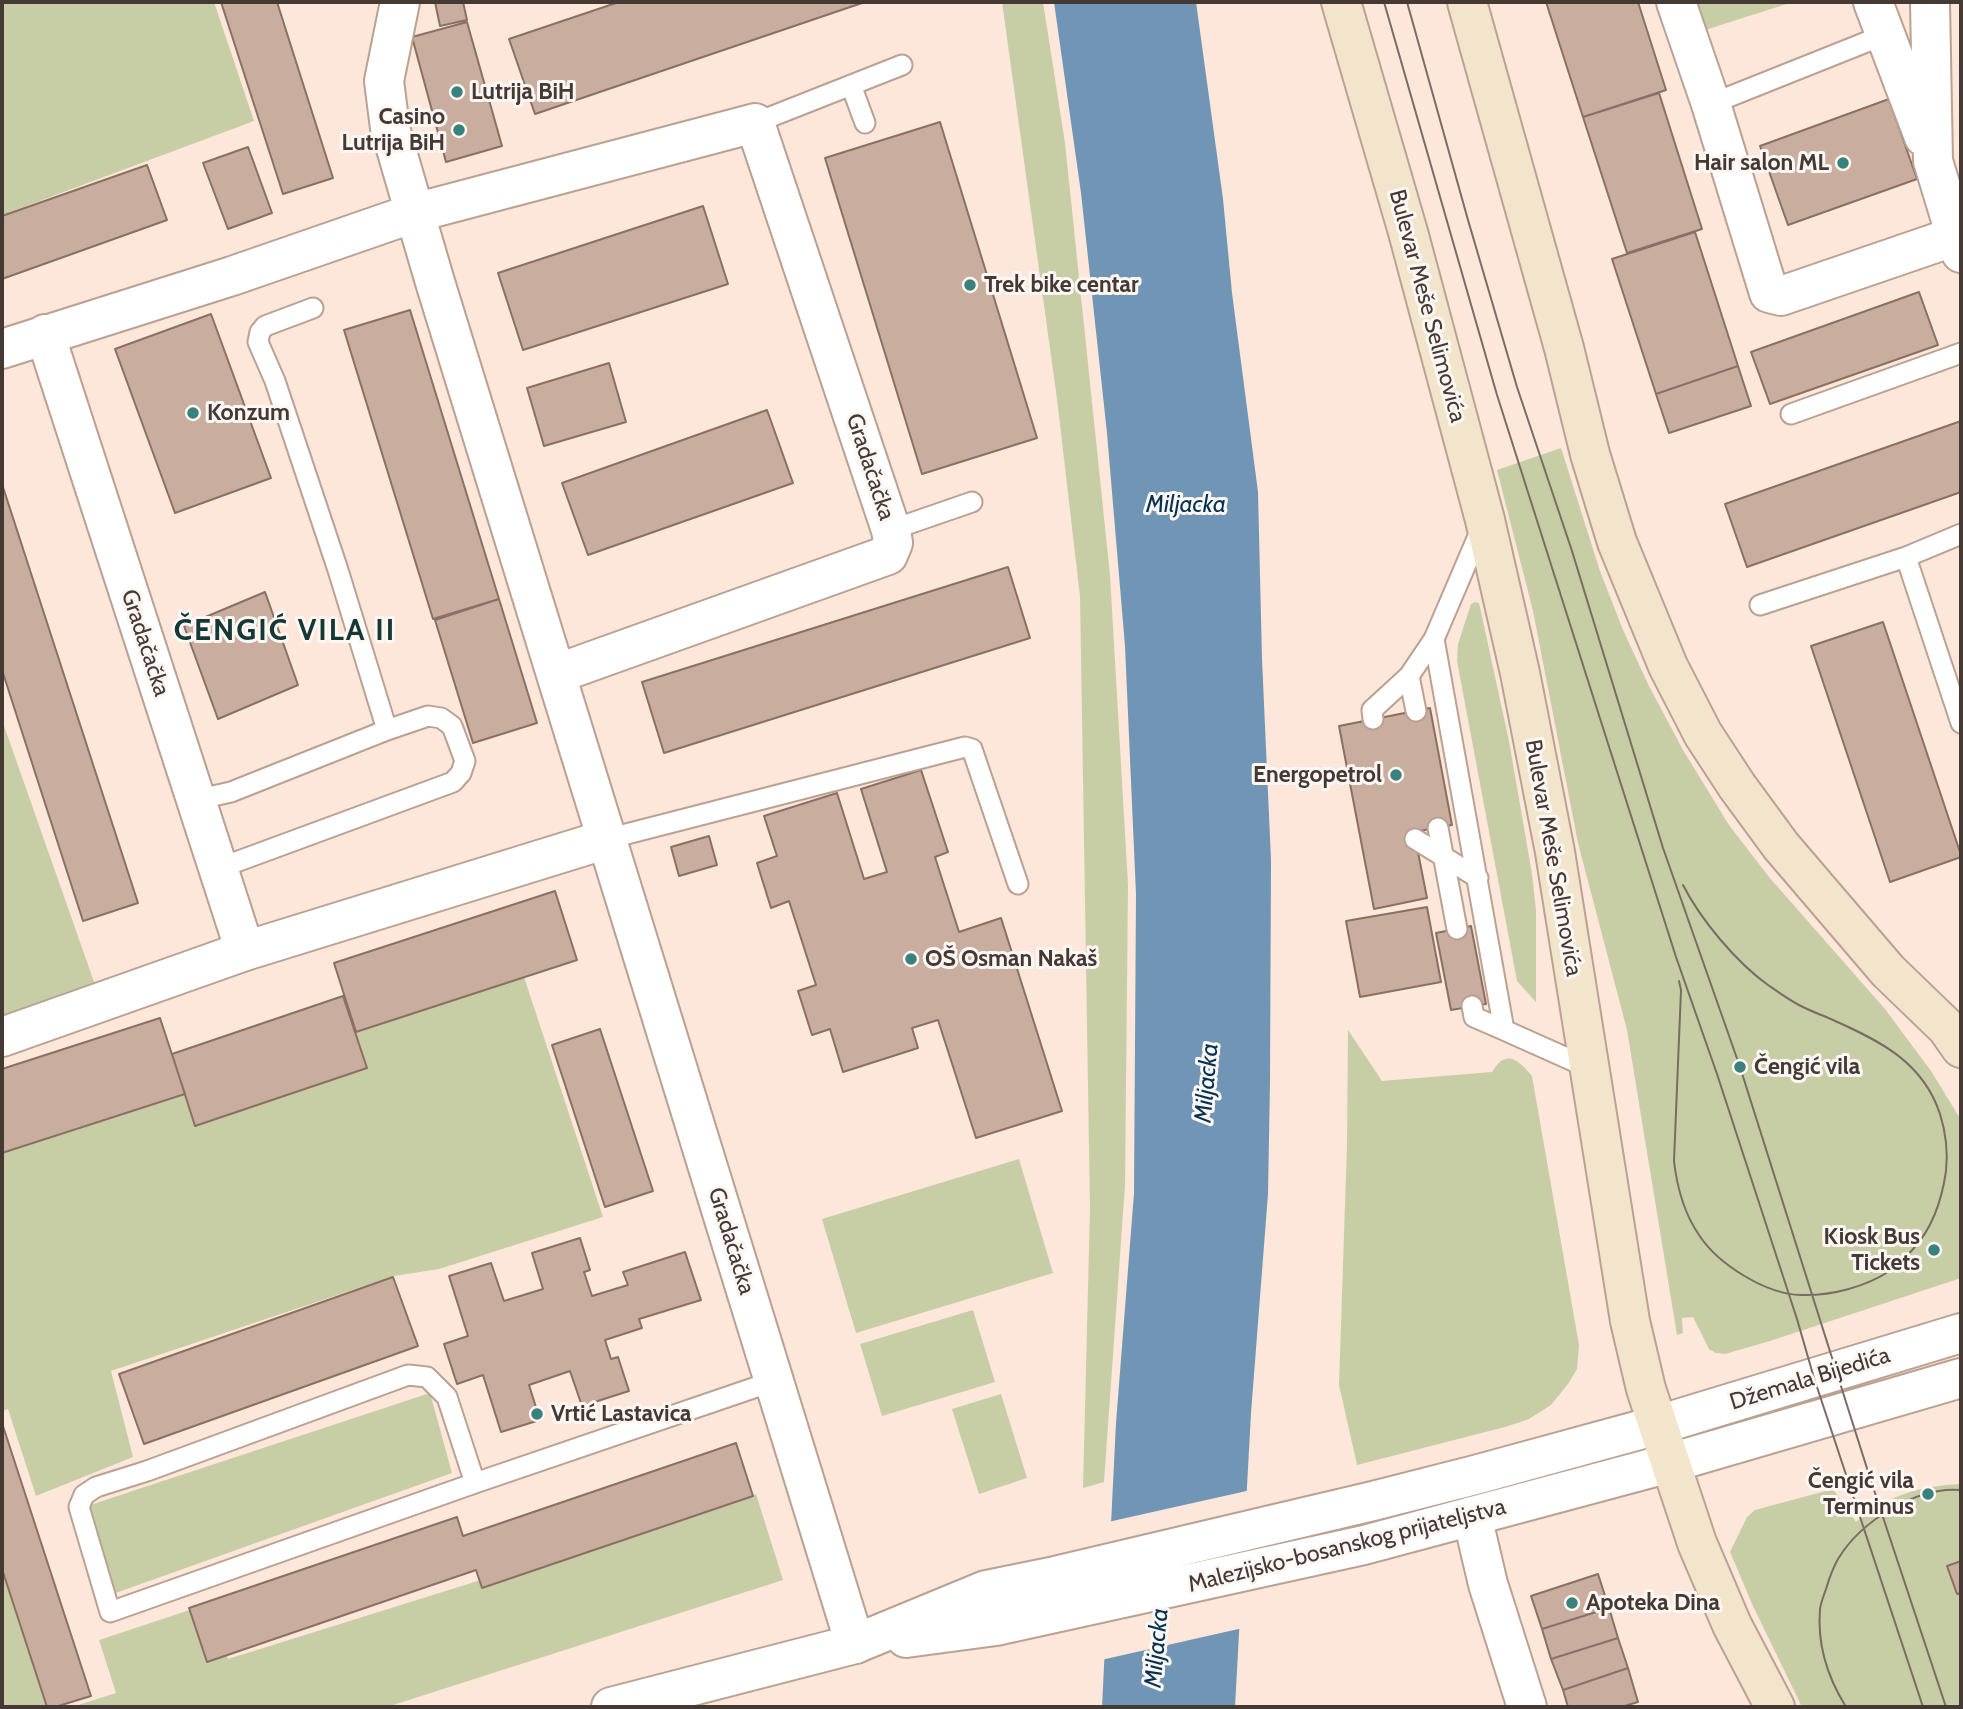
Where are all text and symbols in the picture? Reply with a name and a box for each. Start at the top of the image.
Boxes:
place label: Lutrija BiH [471,78,574,106]
marker: Lutrija BiH [449,84,465,100]
place label: Casino Lutrija BiH [342,103,445,157]
marker: Casino Lutrija BiH [451,122,467,138]
place label: Hair salon ML [1694,149,1829,177]
marker: Hair salon ML [1835,155,1851,171]
street label: Bulevar Meše Selimovića [1383,187,1471,425]
place label: Trek bike centar [984,271,1138,299]
marker: Trek bike centar [962,277,978,293]
place label: Konzum [207,399,290,427]
marker: Konzum [185,405,201,421]
street label: Gradačačka [840,410,900,524]
water label: Miljacka [1146,491,1226,519]
street label: Gradačačka [115,586,175,700]
district label: ČENGIĆ VILA II [176,613,394,649]
street label: Bulevar Meše Selimovića [1519,738,1587,978]
place label: Energopetrol [1253,761,1382,789]
marker: Energopetrol [1388,767,1404,783]
place label: OŠ Osman Nakaš [925,945,1097,973]
marker: OŠ Osman Nakaš [903,951,919,967]
water label: Miljacka [1189,1042,1225,1124]
place label: Čengić vila [1754,1053,1860,1081]
marker: Čengić vila [1732,1059,1748,1075]
street label: Gradačačka [702,1184,760,1298]
place label: Kiosk Bus Tickets [1824,1223,1920,1277]
marker: Kiosk Bus Tickets [1926,1242,1942,1258]
street label: Džemala Bijedića [1727,1342,1893,1416]
place label: Vrtić Lastavica [551,1400,692,1428]
marker: Vrtić Lastavica [529,1406,545,1422]
place label: Čengić vila Terminus [1808,1467,1914,1521]
marker: Čengić vila Terminus [1920,1486,1936,1502]
street label: Malezijsko-bosanskog prijateljstva [1185,1493,1509,1599]
place label: Apoteka Dina [1586,1589,1720,1617]
marker: Apoteka Dina [1564,1595,1580,1611]
water label: Miljacka [1139,1607,1175,1689]

